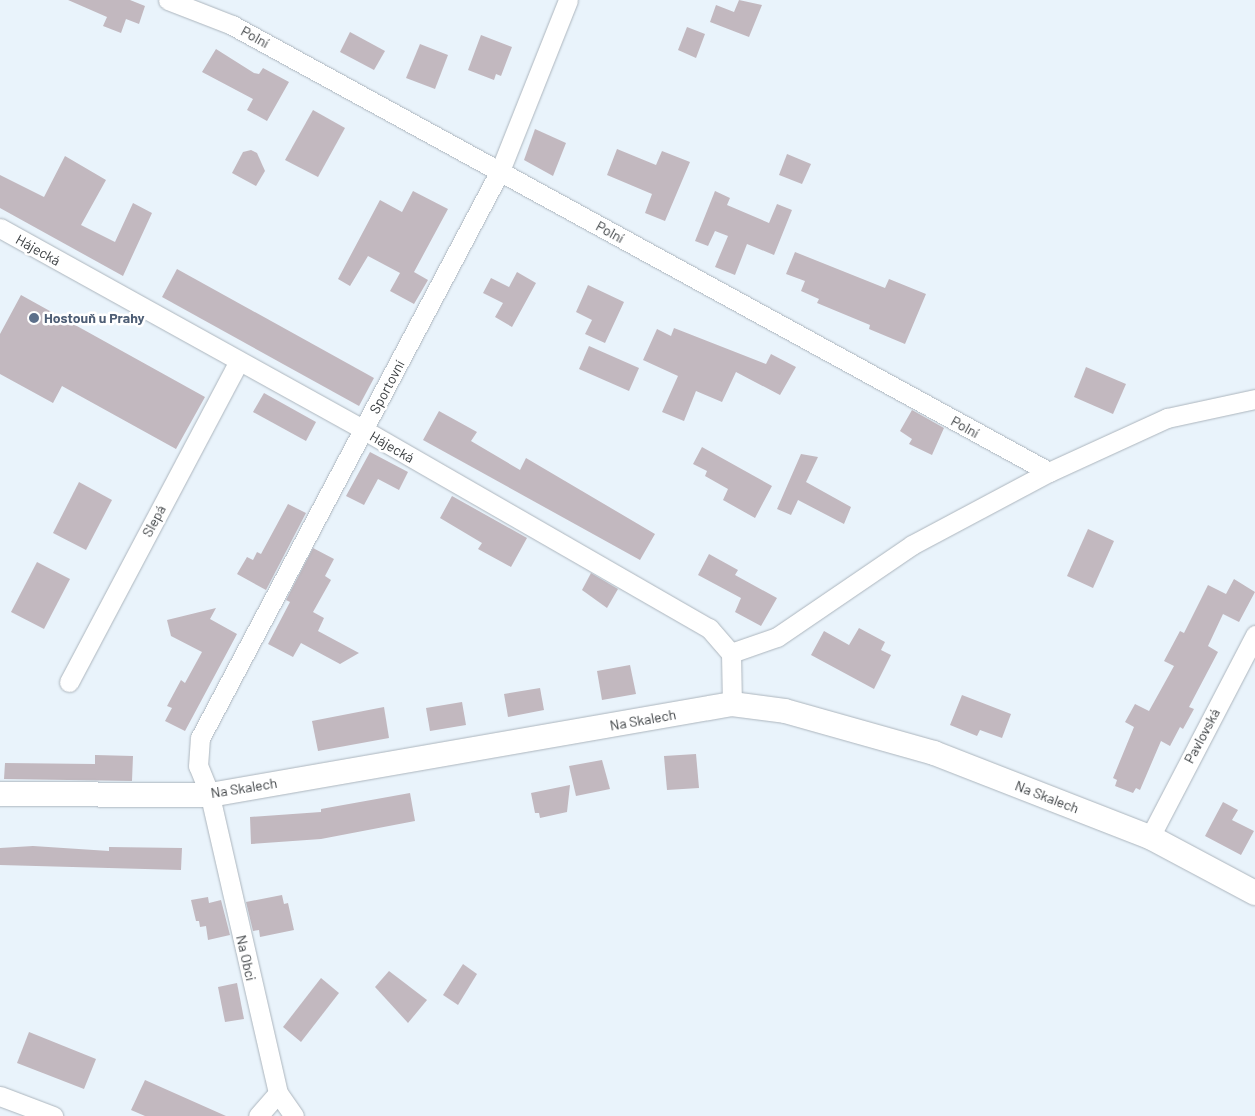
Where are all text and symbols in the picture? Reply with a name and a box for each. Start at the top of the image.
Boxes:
street label: Polní [238,23,272,51]
street label: Polní [593,218,627,246]
street label: Hájecká [13,231,63,269]
place label: Hostouň u Prahy [44,310,145,326]
marker: Hostouň u Prahy [28,312,40,324]
street label: Sportovní [366,357,408,417]
street label: Polní [948,413,982,441]
street label: Hájecká [367,428,417,466]
street label: Slepá [139,502,169,540]
street label: Na Skalech [608,706,678,734]
street label: Pavlovská [1181,706,1223,766]
street label: Na Skalech [210,774,278,802]
street label: Na Skalech [1013,777,1081,817]
street label: Na Obci [233,933,259,983]

